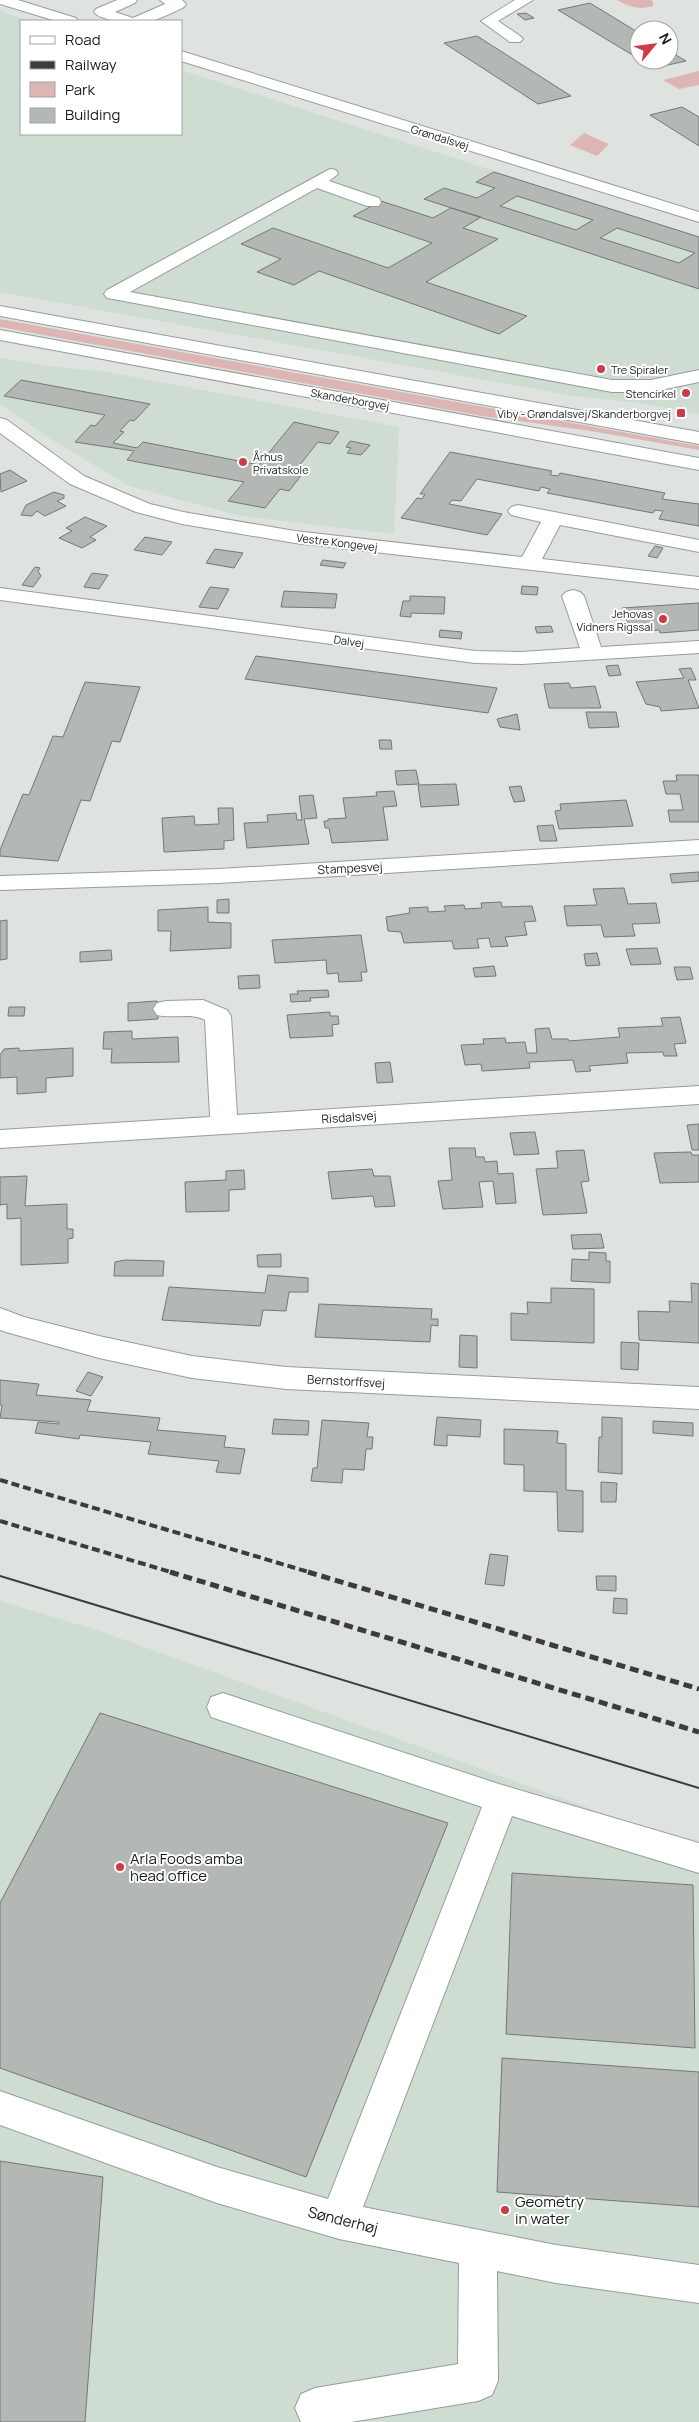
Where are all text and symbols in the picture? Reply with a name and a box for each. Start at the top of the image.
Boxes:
legend [20,20,182,135]
north arrow [629,20,679,70]
text: Road [65,29,101,50]
text: N [655,29,677,47]
text: Railway [65,54,117,75]
text: Park [65,79,95,100]
text: Building [65,104,120,125]
street label: Grøndalsvej [409,121,471,153]
place label: Tre Spiraler [611,362,668,377]
marker: Tre Spiraler [595,363,607,375]
street label: Skanderborgvej [310,385,390,413]
place label: Stencirkel [625,386,676,401]
marker: Stencirkel [680,387,692,399]
place label: Viby - Grøndalsvej/Skanderborgvej [497,406,671,421]
marker: Viby - Grøndalsvej/Skanderborgvej [675,407,687,419]
place label: Århus Privatskole [253,449,309,477]
marker: Århus Privatskole [237,456,249,468]
street label: Vestre Kongevej [296,530,378,554]
place label: Jehovas Vidners Rigssal [577,606,653,634]
marker: Jehovas Vidners Rigssal [657,613,669,625]
street label: Dalvej [333,631,365,651]
street label: Stampesvej [317,858,383,878]
street label: Risdalsvej [321,1107,377,1127]
street label: Bernstorffsvej [307,1370,385,1392]
place label: Arla Foods amba head office [130,1848,243,1886]
marker: Arla Foods amba head office [114,1861,126,1873]
place label: Geometry in water [515,2191,584,2229]
street label: Sønderhøj [306,2201,380,2239]
marker: Geometry in water [499,2204,511,2216]

